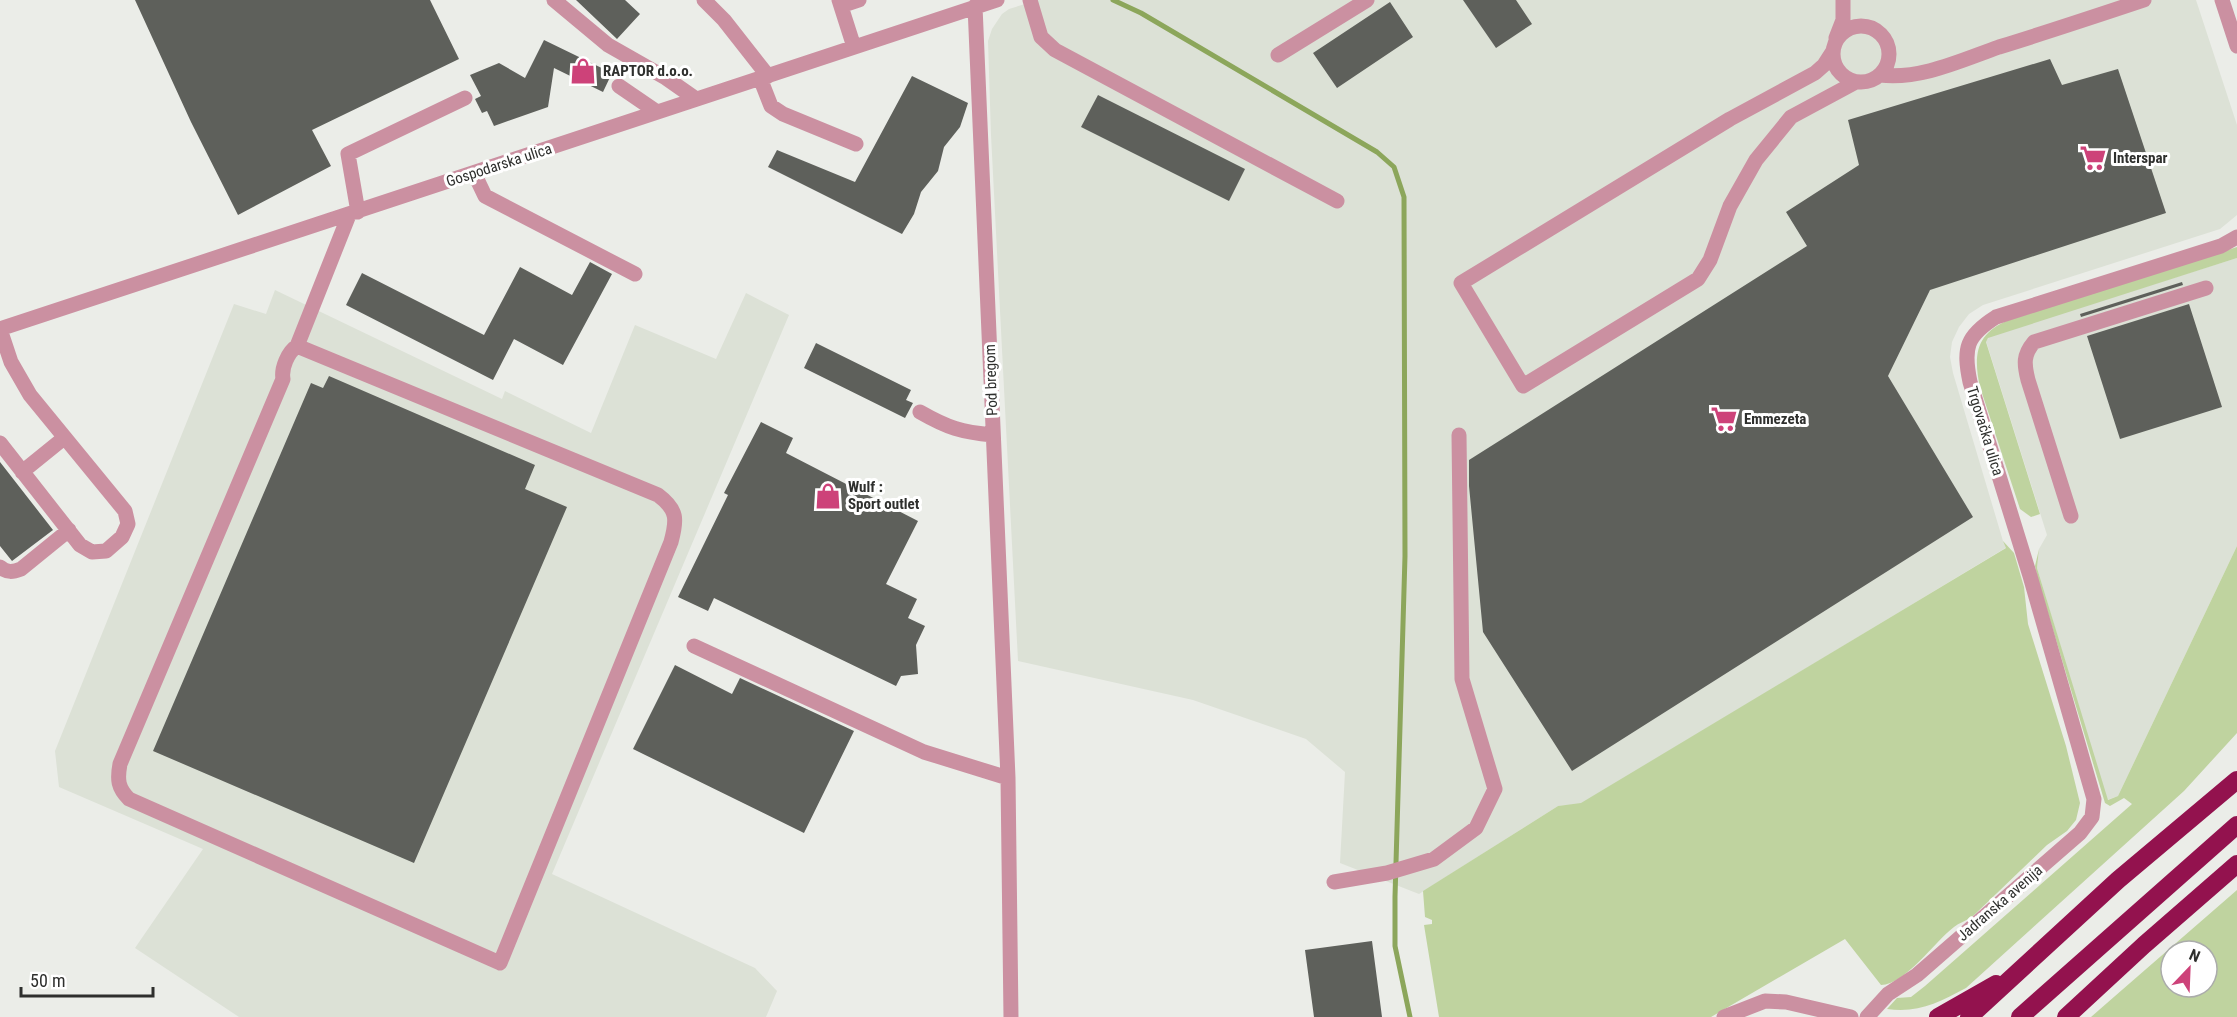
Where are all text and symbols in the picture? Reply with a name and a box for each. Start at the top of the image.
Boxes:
shop icon: RAPTOR d.o.o. [568,56,598,86]
place label: RAPTOR d.o.o. [603,62,693,80]
street label: Gospodarska ulica [444,139,554,191]
supermarket icon: Interspar [2078,143,2108,173]
place label: Interspar [2113,149,2167,167]
street label: Pod bregom [981,344,1001,416]
street label: Trgovačka ulica [1963,384,2007,478]
supermarket icon: Emmezeta [1709,404,1739,434]
place label: Emmezeta [1744,410,1806,428]
place label: Wulf : Sport outlet [848,478,920,513]
shop icon: Wulf : Sport outlet [813,481,843,511]
street label: Jadranska avenija [1954,861,2046,945]
north arrow [2159,939,2219,999]
text: N [2186,945,2203,966]
scale bar [21,960,153,998]
text: 50 m [30,970,65,991]

